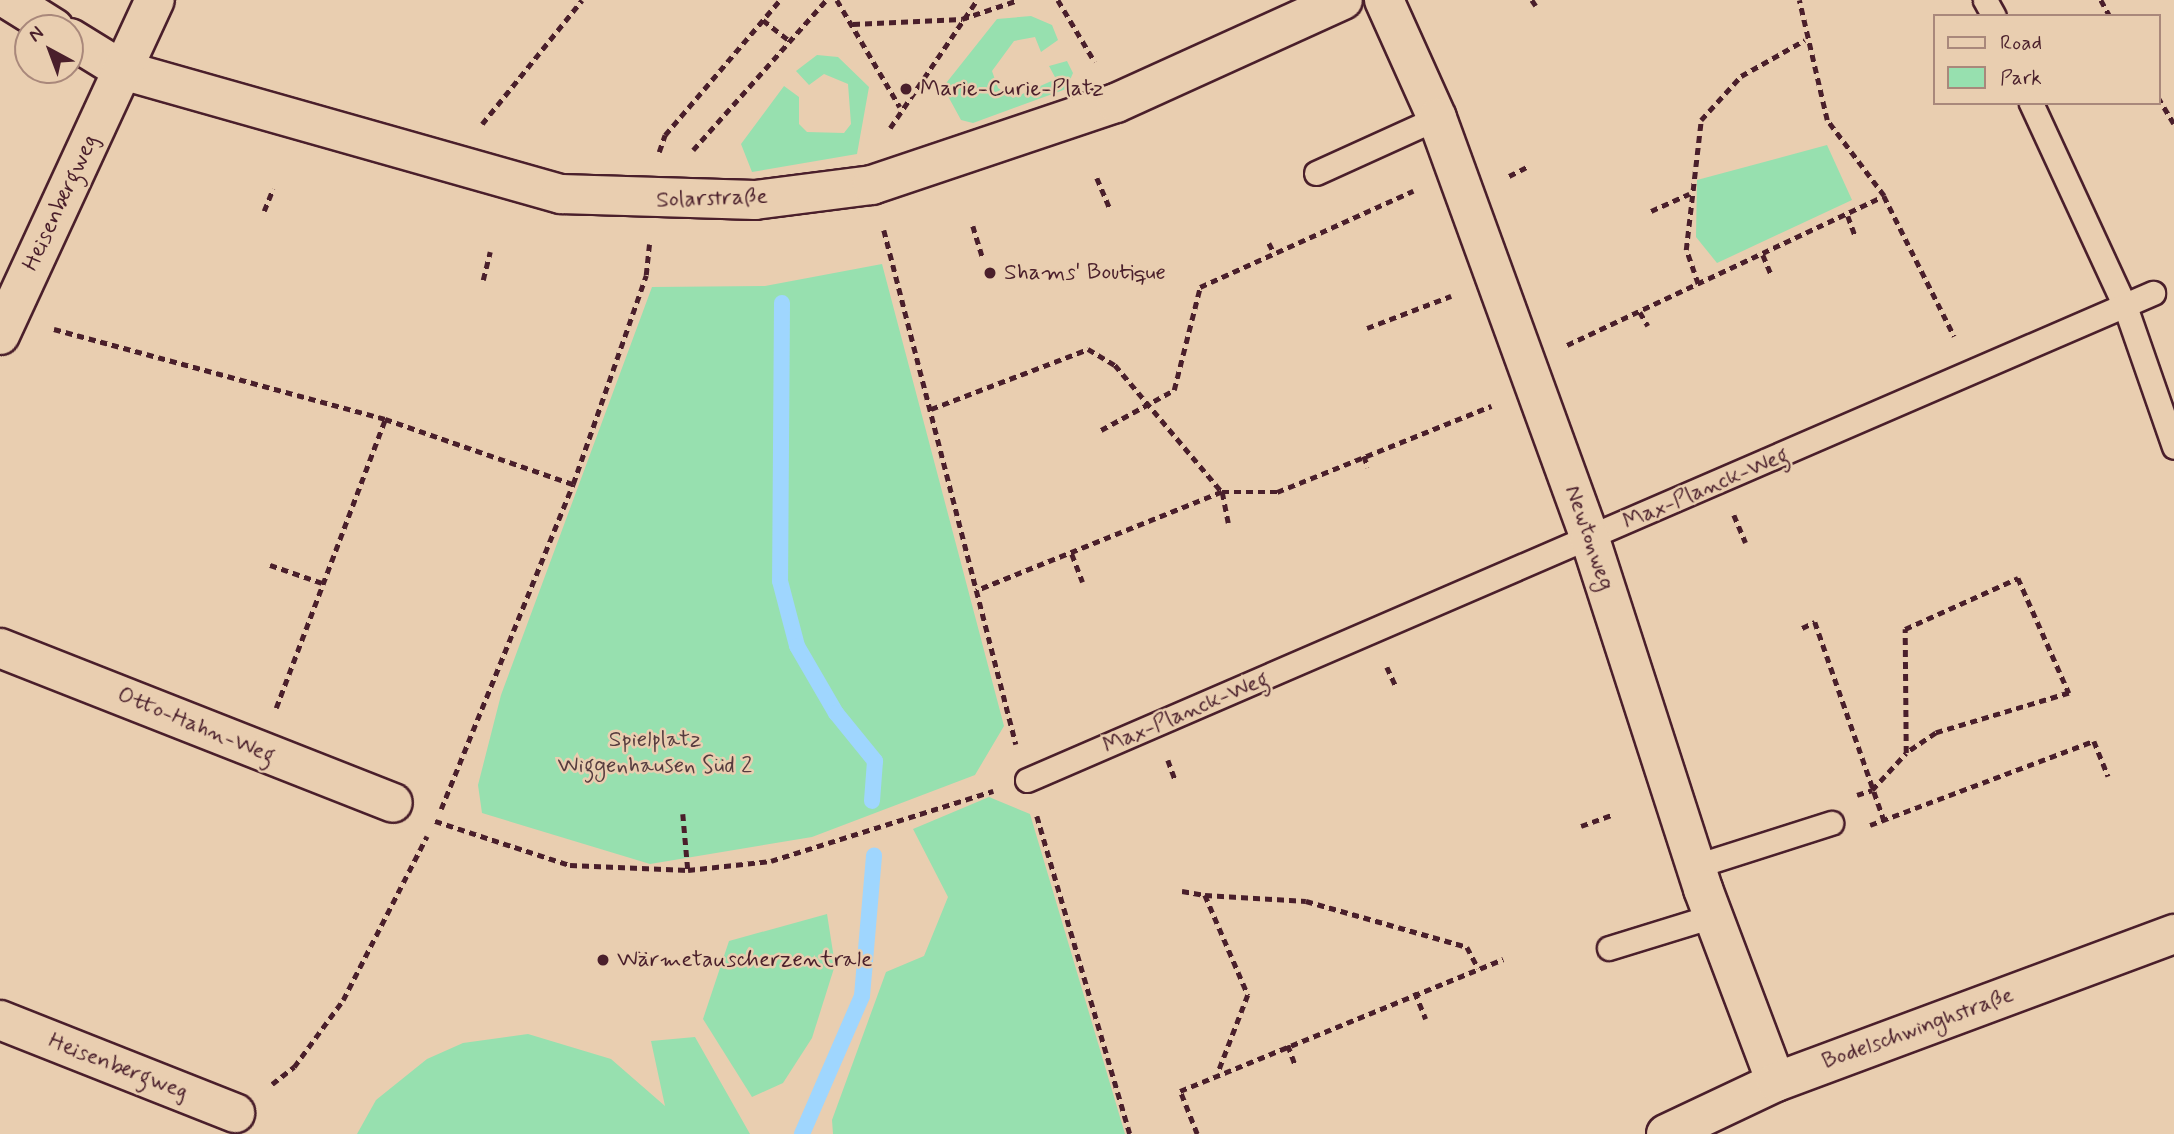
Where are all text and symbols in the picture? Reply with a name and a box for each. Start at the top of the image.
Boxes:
north arrow [14,14,84,84]
legend [1932,14,2160,105]
text: N [23,21,49,48]
text: Road [2000,29,2042,57]
text: Park [2000,64,2042,92]
place label: Marie-Curie-Platz [920,75,1104,103]
marker: Marie-Curie-Platz [898,81,914,97]
street label: Heisenbergweg [17,130,105,276]
street label: Solarstraße [656,183,768,215]
place label: Shams' Boutique [1004,259,1166,287]
marker: Shams' Boutique [982,265,998,281]
street label: Max-Planck-Weg [1619,442,1793,536]
street label: Newtonweg [1558,482,1620,594]
street label: Max-Planck-Weg [1099,666,1273,760]
street label: Otto-Hahn-Weg [113,682,279,770]
park label: Spielplatz Wiggenhausen Süd 2 [557,726,753,780]
place label: Wärmetauscherzentrale [617,946,872,974]
marker: Wärmetauscherzentrale [595,952,611,968]
street label: Bodelschwinghstraße [1819,982,2017,1076]
street label: Heisenbergweg [44,1028,192,1106]

